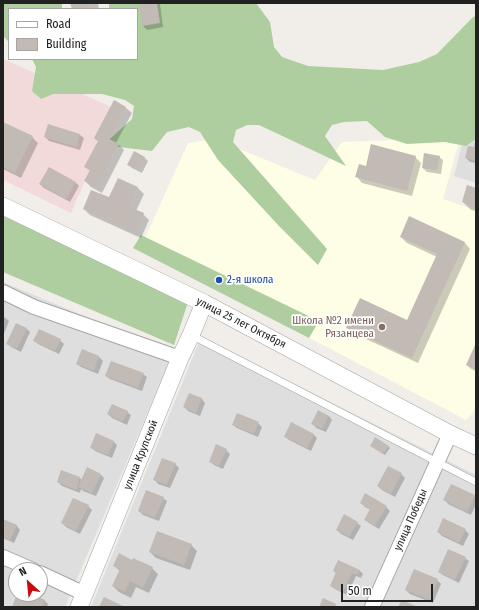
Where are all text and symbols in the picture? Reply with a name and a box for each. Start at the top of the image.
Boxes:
legend [8,8,138,60]
text: Road [46,17,71,31]
text: Building [46,37,86,51]
place label: 2-я школа [227,273,273,287]
marker: 2-я школа [214,275,224,285]
street label: улица 25 лет Октября [194,295,288,351]
place label: Школа №2 имени Рязанцева [292,314,374,340]
marker: Школа №2 имени Рязанцева [377,322,387,332]
street label: улица Крупской [121,418,161,492]
street label: улица Победы [391,487,431,553]
north arrow [8,562,48,602]
text: N [17,564,29,579]
scale bar [343,576,435,602]
text: 50 m [348,584,372,598]

